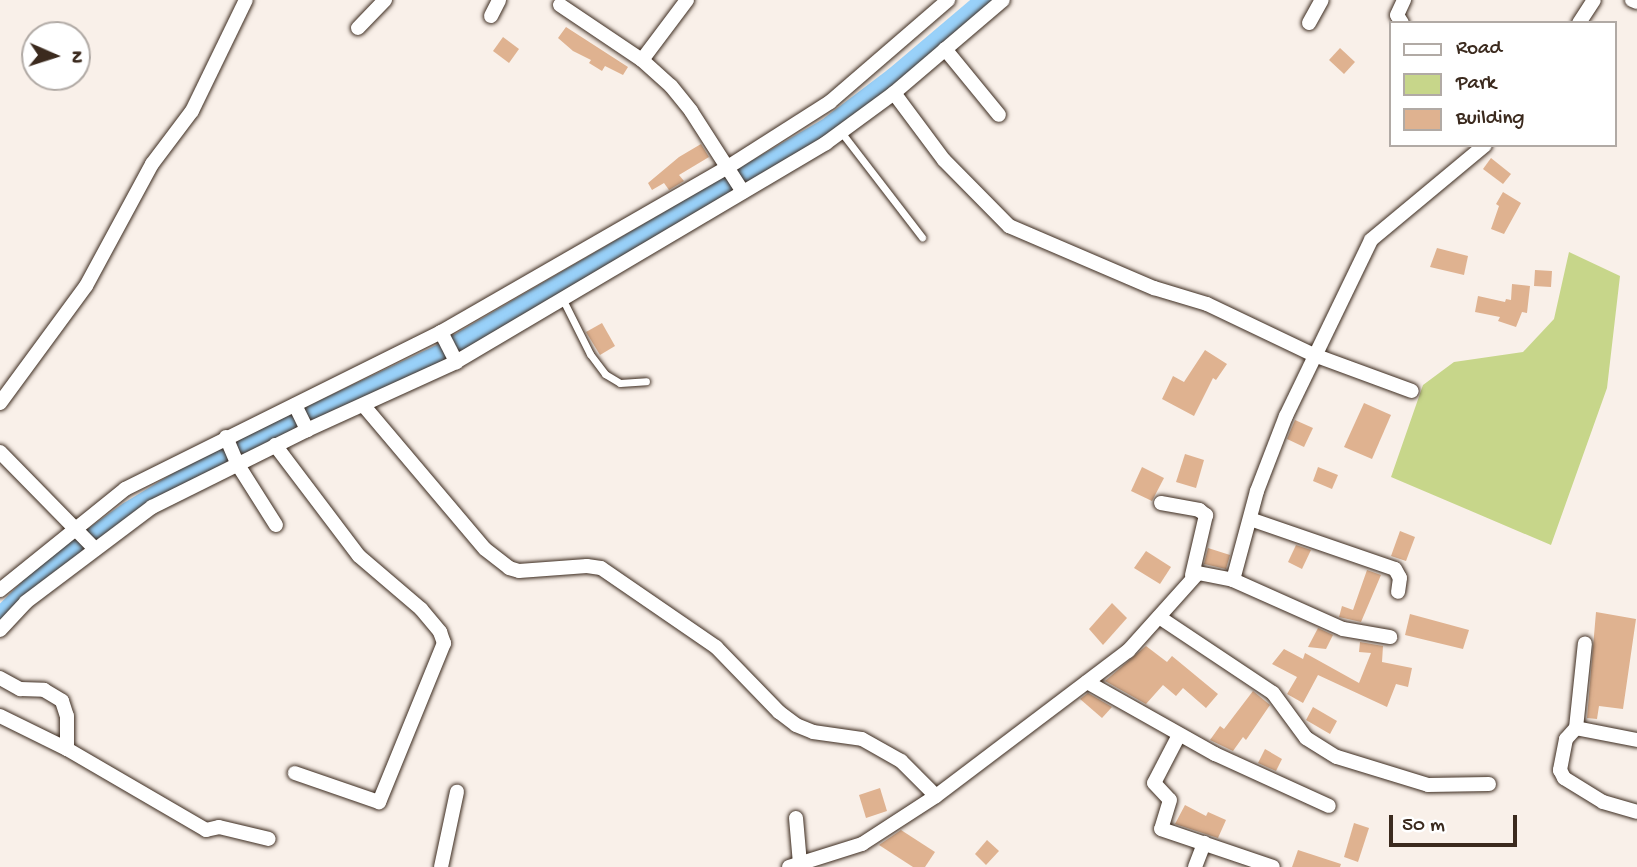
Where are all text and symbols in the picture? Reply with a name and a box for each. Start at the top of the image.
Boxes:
north arrow [21,21,91,91]
legend [1388,21,1616,147]
text: Road [1456,37,1502,62]
text: N [64,50,87,64]
text: Park [1456,72,1496,97]
text: Building [1456,107,1525,132]
scale bar [1392,800,1520,844]
text: 50 m [1402,814,1445,839]

